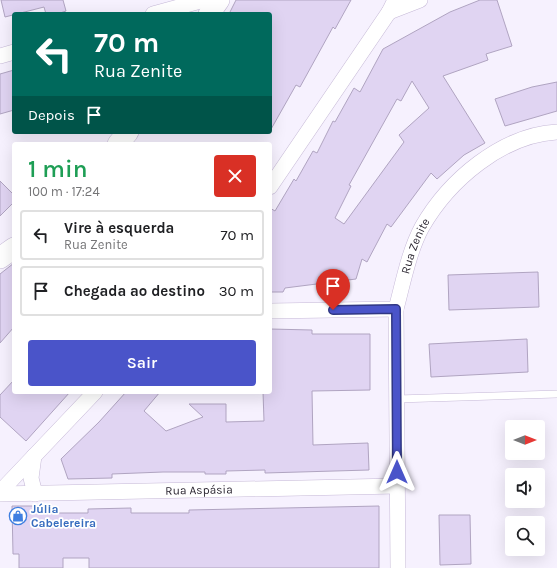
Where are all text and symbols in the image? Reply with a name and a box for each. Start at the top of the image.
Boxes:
text: 70 m [94,26,159,59]
icon: left [28,28,80,80]
text: Rua Zenite [94,60,182,82]
icon: arrive [83,104,105,126]
text: Depois [28,106,75,124]
text: 1 min [28,155,88,183]
button: close [214,155,256,197]
text: 100 m · 17:24 [28,184,100,199]
street label: Rua Zenite [398,216,433,275]
text: Vire à esquerda [64,219,174,237]
icon: left [30,224,52,246]
text: 70 m [220,226,254,244]
text: Rua Zenite [64,237,128,252]
pin [316,269,350,310]
icon: arrive [322,275,344,297]
icon: arrive [30,280,52,302]
text: Chegada ao destino [64,282,205,300]
text: 30 m [219,282,254,300]
button: Sair [28,340,256,386]
north arrow [505,420,545,460]
map controls [505,420,545,556]
position arrow [376,451,418,493]
button: sound [505,468,545,508]
street label: Rua Aspásia [165,482,233,498]
place label: Júlia Cabelereira [31,502,96,530]
shop icon: Júlia Cabelereira [8,506,28,526]
button: search [505,516,545,556]

